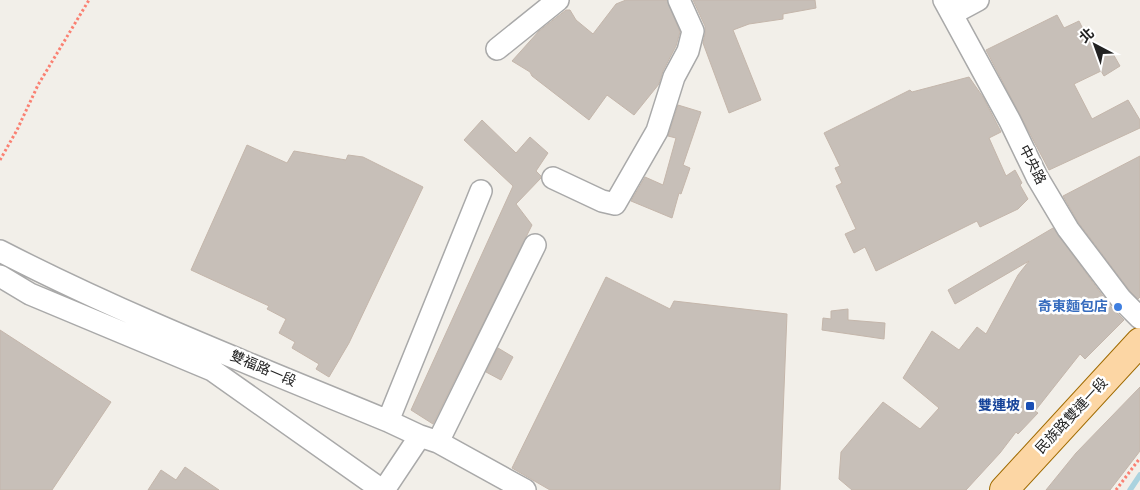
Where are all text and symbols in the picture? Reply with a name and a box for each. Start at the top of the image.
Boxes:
north arrow [1070,20,1120,70]
text: 北 [1077,25,1097,46]
street label: 中央路 [1016,143,1049,187]
place label: 奇東麵包店 [1038,298,1108,314]
marker: 奇東麵包店 [1112,301,1124,313]
street label: 雙福路一段 [228,348,298,389]
street label: 民族路雙連一段 [1033,375,1111,457]
place label: 雙連坡 [978,398,1020,413]
marker: 雙連坡 [1024,400,1036,412]

